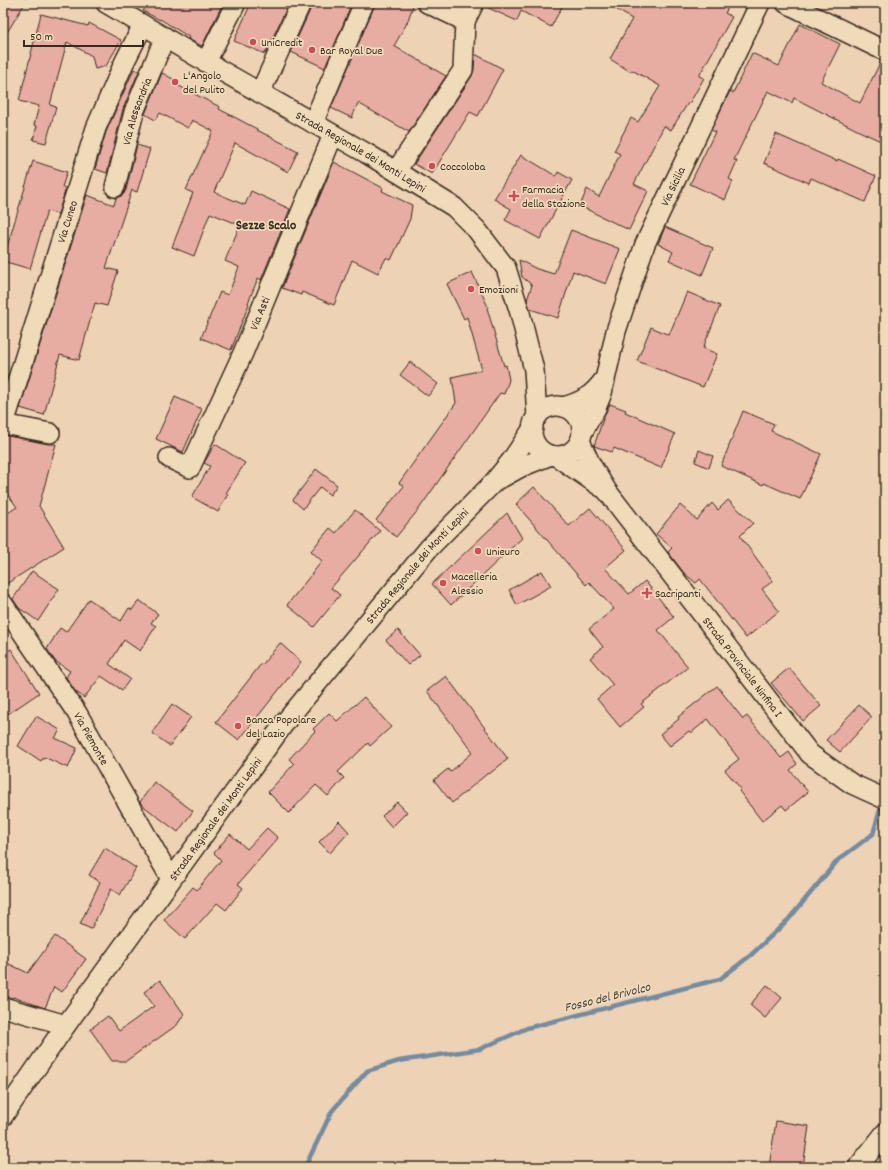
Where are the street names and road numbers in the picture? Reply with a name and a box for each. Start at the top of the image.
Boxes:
street label: Via Alessandria [119,75,157,147]
street label: Strada Regionale dei Monti Lepini [292,108,429,198]
street label: Via Sicilia [657,164,691,209]
street label: Via Cuneo [54,199,83,245]
street label: Via Asti [246,294,275,333]
street label: Strada Regionale dei Monti Lepini [363,505,473,628]
street label: Strada Provinciale Ninfina I [697,614,786,722]
street label: Via Piemonte [68,710,112,769]
street label: Strada Regionale dei Monti Lepini [166,755,267,885]

